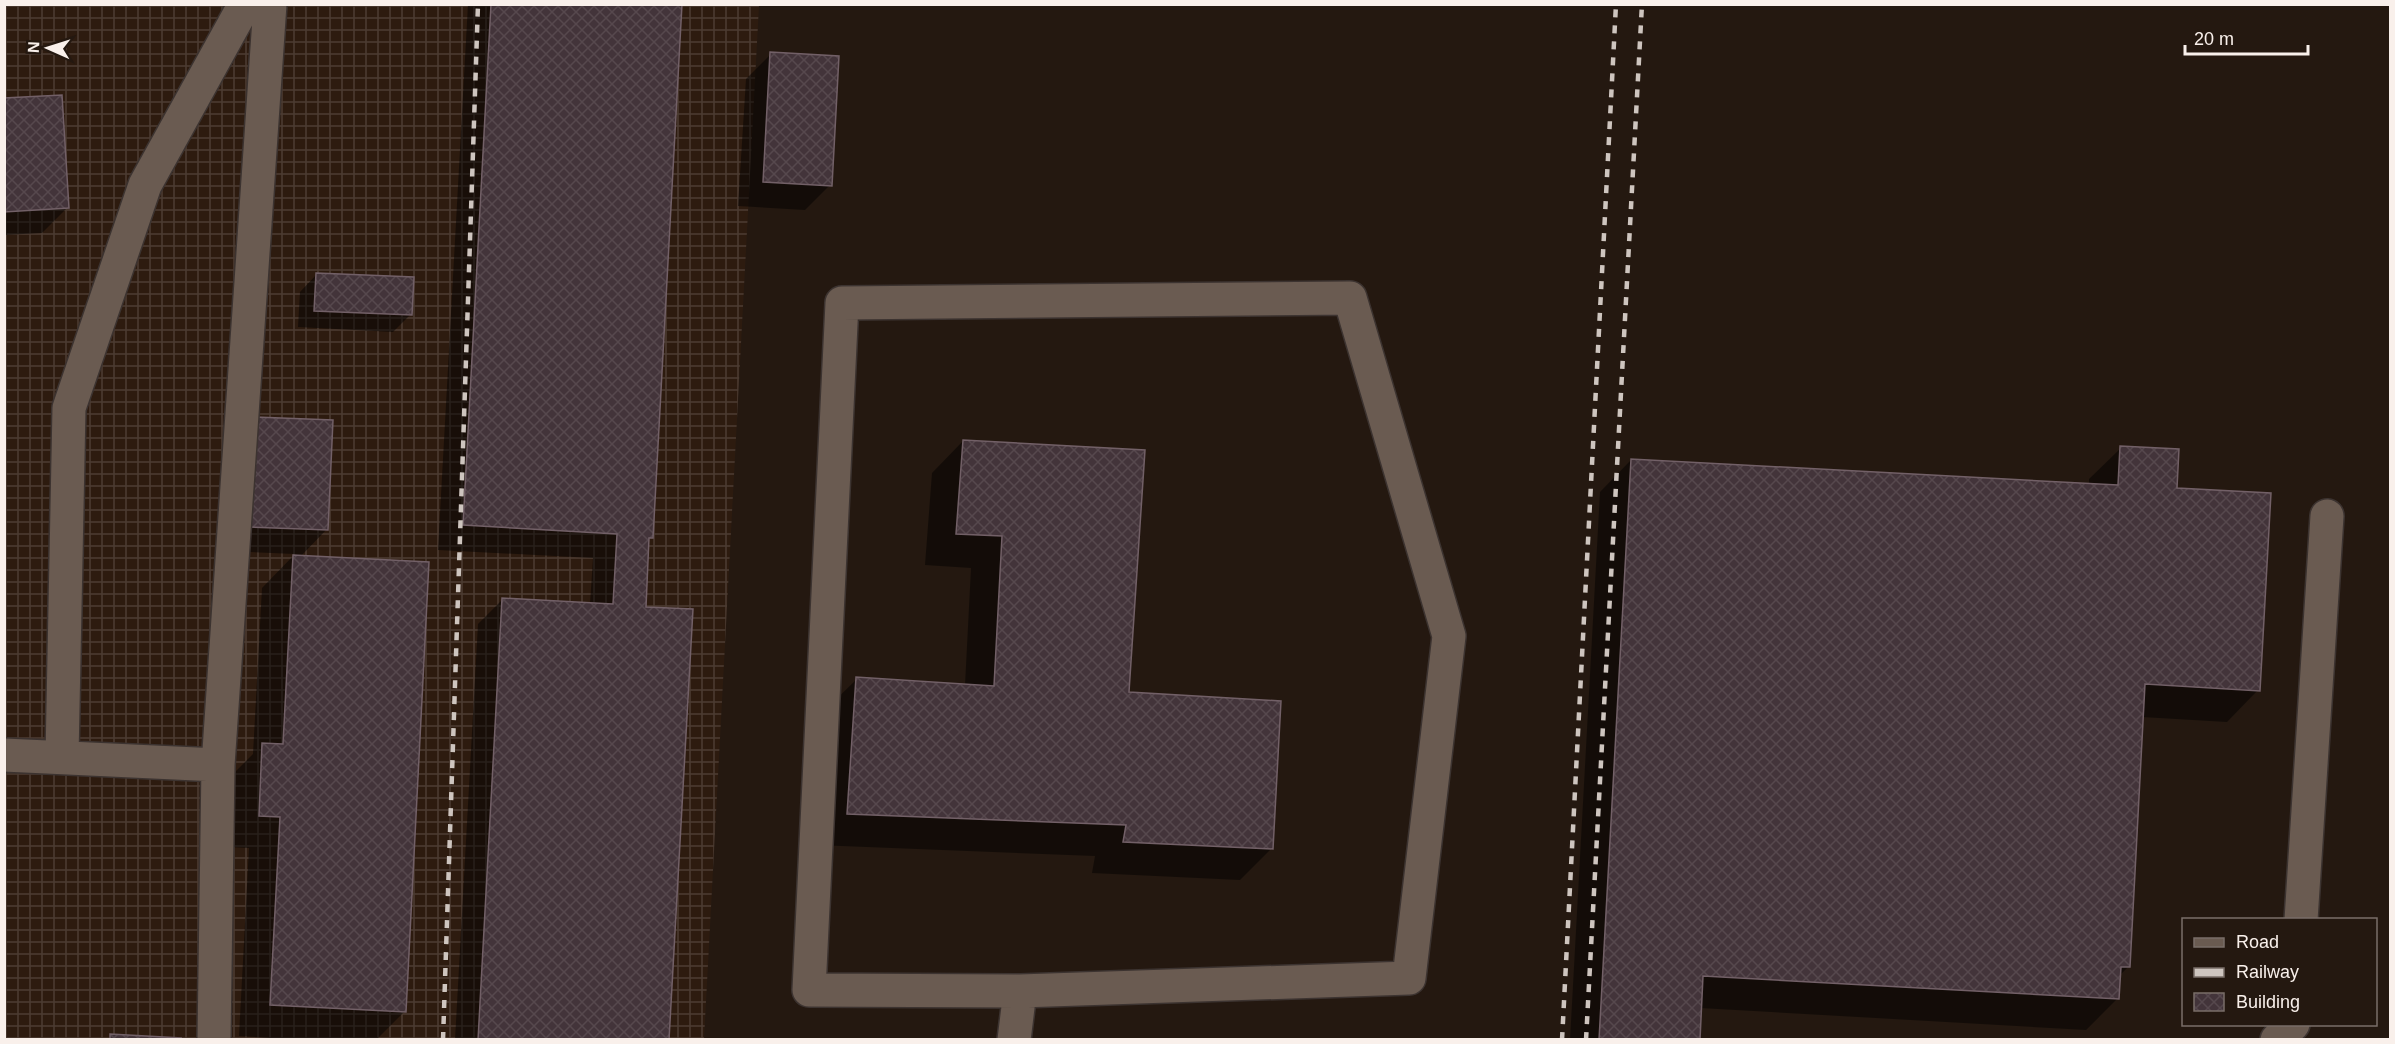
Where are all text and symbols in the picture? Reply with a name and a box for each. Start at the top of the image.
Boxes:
north arrow [18,18,78,78]
scale bar [2185,18,2308,56]
text: 20 m [2194,29,2234,49]
text: N [25,41,42,53]
legend [2182,918,2377,1026]
text: Road [2236,932,2279,952]
text: Railway [2236,962,2299,982]
text: Building [2236,992,2300,1012]

